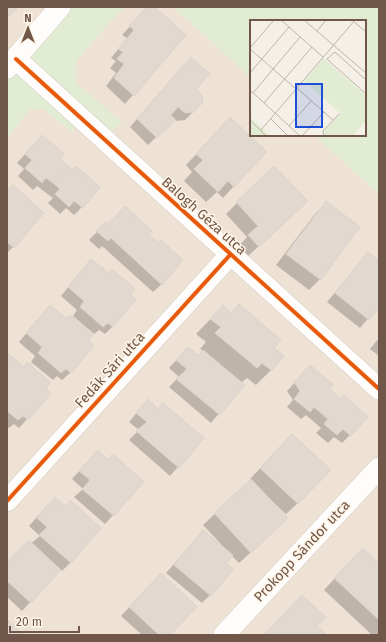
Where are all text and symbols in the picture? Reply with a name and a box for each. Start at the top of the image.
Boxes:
north arrow [8,8,48,48]
text: N [24,12,32,25]
inset map [250,20,366,136]
street label: Balogh Géza utca [158,173,250,259]
street label: Fedák Sári utca [71,329,149,411]
street label: Prokopp Sándor utca [250,497,354,605]
scale bar [10,608,79,634]
text: 20 m [16,615,42,629]

